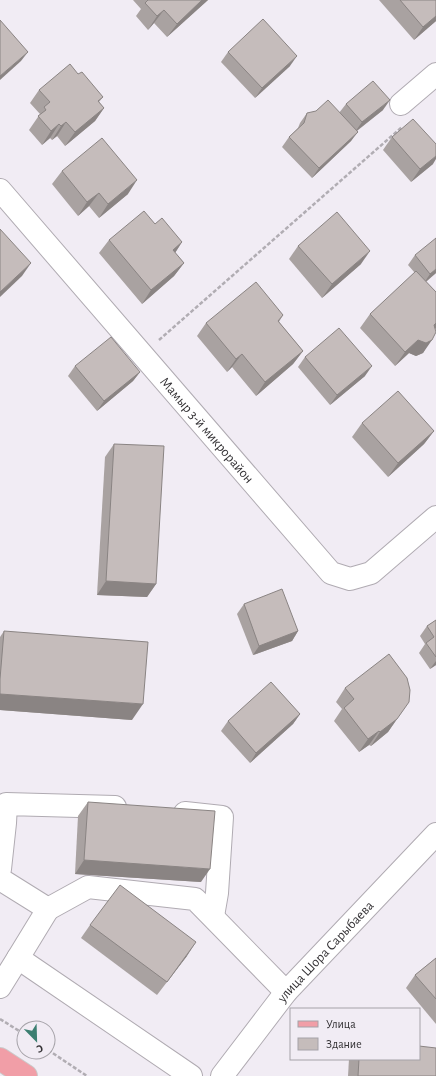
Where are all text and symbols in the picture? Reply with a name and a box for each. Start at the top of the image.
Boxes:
street label: Мамыр 3-й микрорайон [157,375,256,486]
street label: улица Шора Сарыбаева [274,898,377,1006]
legend [290,1008,420,1060]
text: Улица [326,1018,356,1030]
north arrow [16,1020,56,1060]
text: Здание [326,1038,362,1050]
text: С [35,1042,45,1055]

